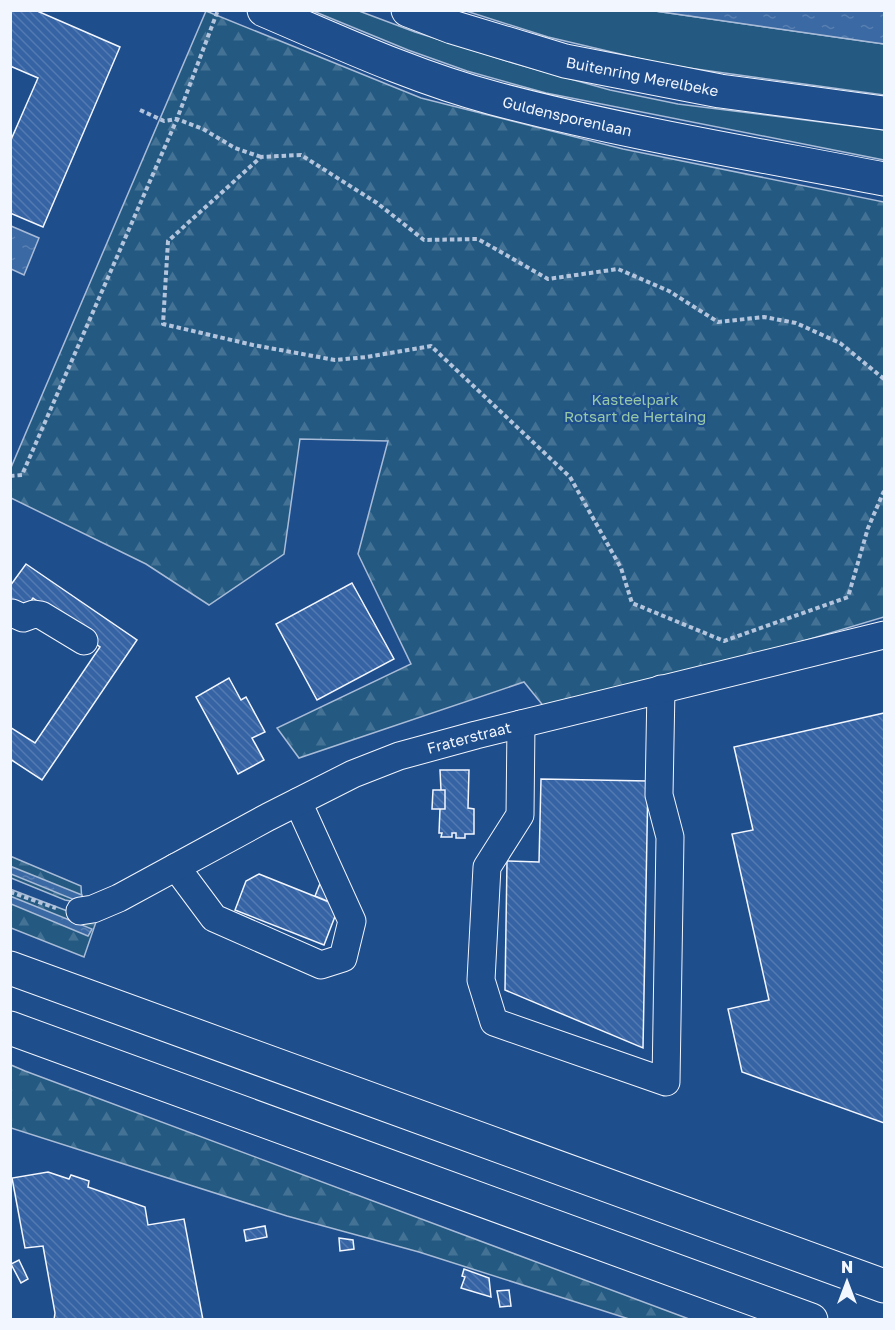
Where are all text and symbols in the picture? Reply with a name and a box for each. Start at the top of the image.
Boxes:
street label: Buitenring Merelbeke [565,52,720,100]
street label: Guldensporenlaan [501,92,634,139]
park label: Kasteelpark Rotsart de Hertaing [564,390,706,425]
street label: Fraterstraat [425,718,513,757]
north arrow [817,1252,877,1312]
text: N [841,1257,853,1277]

